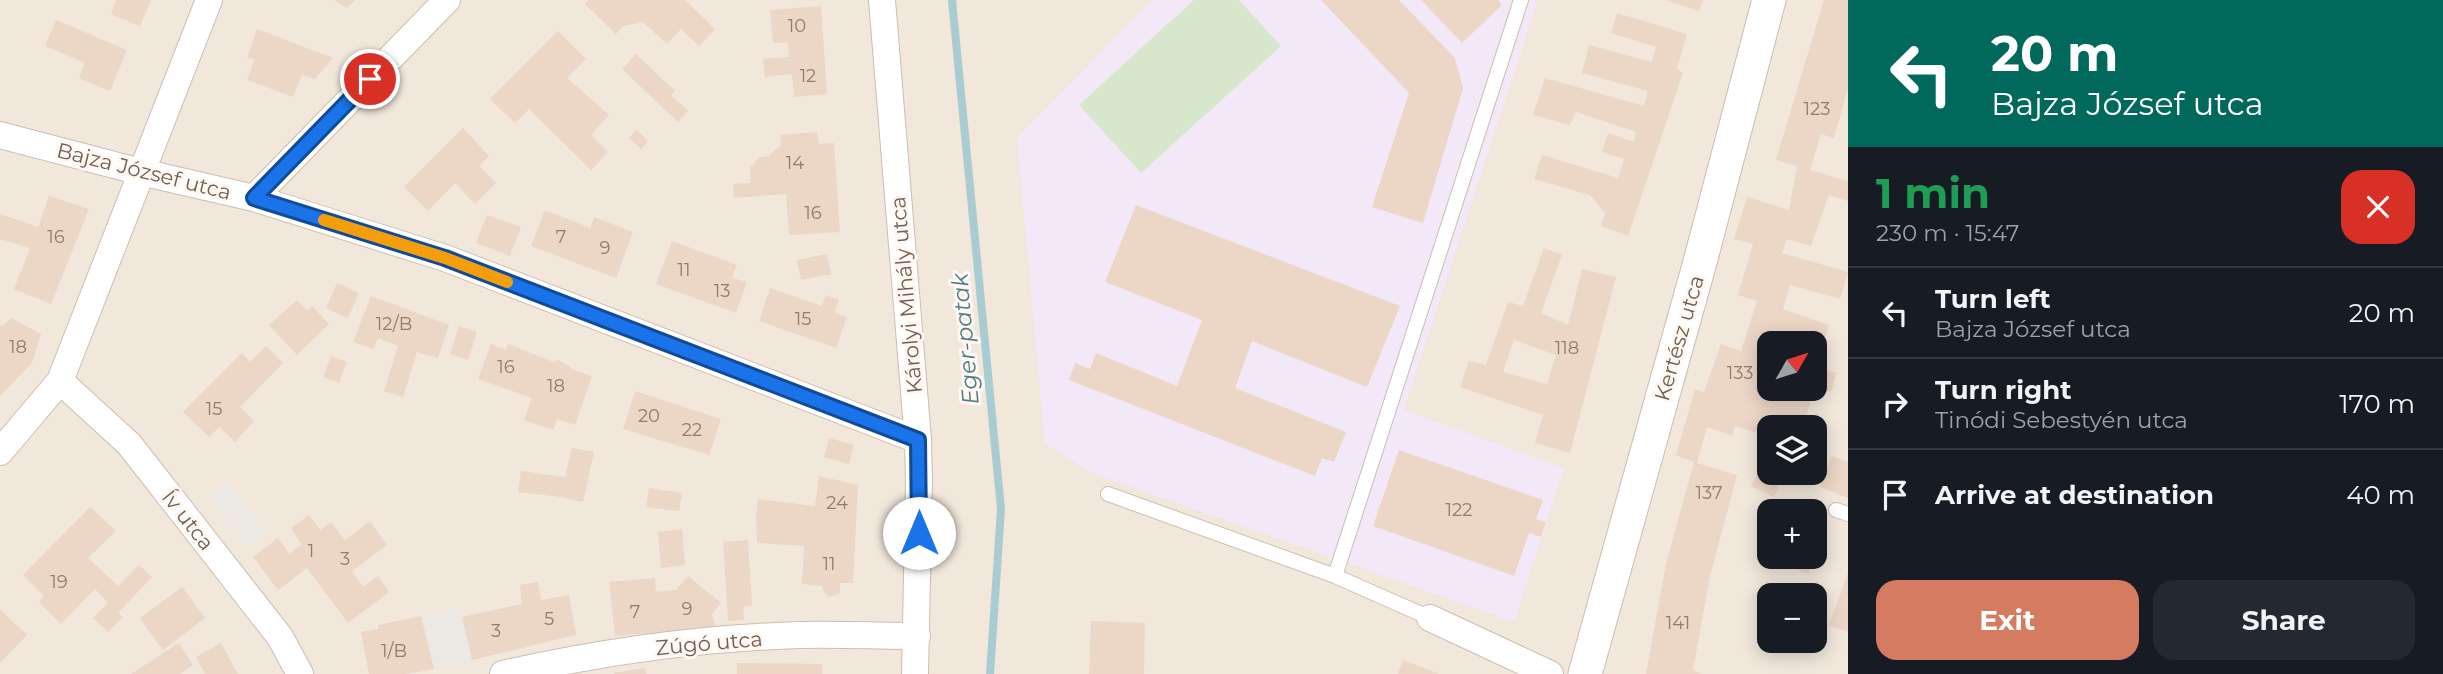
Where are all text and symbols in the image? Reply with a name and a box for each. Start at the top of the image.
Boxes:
house number: 10 [788,15,806,37]
text: 20 m [1991,24,2118,83]
icon: left [1876,28,1967,119]
pin [340,49,400,109]
icon: arrive [351,60,389,98]
house number: 12 [800,65,816,87]
text: Bajza József utca [1991,84,2264,123]
house number: 123 [1804,98,1830,120]
street label: Bajza József utca [54,137,234,205]
house number: 14 [786,152,804,174]
text: 1 min [1876,167,1990,219]
button: close [2341,170,2415,244]
street label: Károlyi Mihály utca [885,195,927,395]
house number: 16 [804,202,822,224]
text: 230 m · 15:47 [1876,219,2019,247]
house number: 16 [47,226,65,248]
house number: 7 [556,226,566,248]
house number: 9 [600,237,611,259]
house number: 11 [678,259,691,281]
water label: Eger-patak [945,271,985,406]
street label: Kertész utca [1649,272,1709,404]
house number: 13 [714,280,730,302]
text: Turn left [1935,283,2051,315]
icon: left [1876,294,1914,332]
text: 20 m [2349,297,2415,329]
house number: 15 [795,308,811,330]
house number: 12/B [376,313,412,335]
text: Bajza József utca [1935,315,2131,343]
north arrow [1757,331,1827,401]
map controls [1757,331,1827,653]
house number: 18 [9,336,27,358]
house number: 118 [1555,337,1579,359]
house number: 16 [497,356,515,378]
house number: 133 [1727,362,1753,384]
text: Turn right [1935,374,2071,406]
house number: 18 [547,375,565,397]
icon: right [1876,385,1914,423]
text: 170 m [2339,388,2415,420]
house number: 15 [206,398,222,420]
house number: 20 [638,405,660,427]
text: Tinódi Sebestyén utca [1935,406,2188,434]
button: layers [1757,415,1827,485]
house number: 22 [682,419,702,441]
icon: arrive [1876,476,1914,514]
text: Arrive at destination [1935,479,2214,511]
text: 40 m [2346,479,2415,511]
house number: 137 [1695,482,1723,504]
street label: Ív utca [157,485,219,555]
house number: 24 [826,492,848,514]
position arrow [882,496,956,570]
house number: 122 [1446,499,1472,521]
button: + [1757,499,1827,569]
house number: 1 [308,540,314,562]
house number: 3 [340,548,350,570]
house number: 11 [823,553,836,575]
house number: 19 [50,571,68,593]
button: Exit [1876,580,2139,660]
button: Share [2153,580,2415,660]
button: − [1757,583,1827,653]
house number: 9 [682,598,693,620]
house number: 7 [630,601,640,623]
house number: 5 [544,608,554,630]
house number: 141 [1666,612,1690,634]
house number: 3 [491,620,501,642]
street label: Zúgó utca [655,626,763,660]
house number: 1/B [381,640,407,662]

